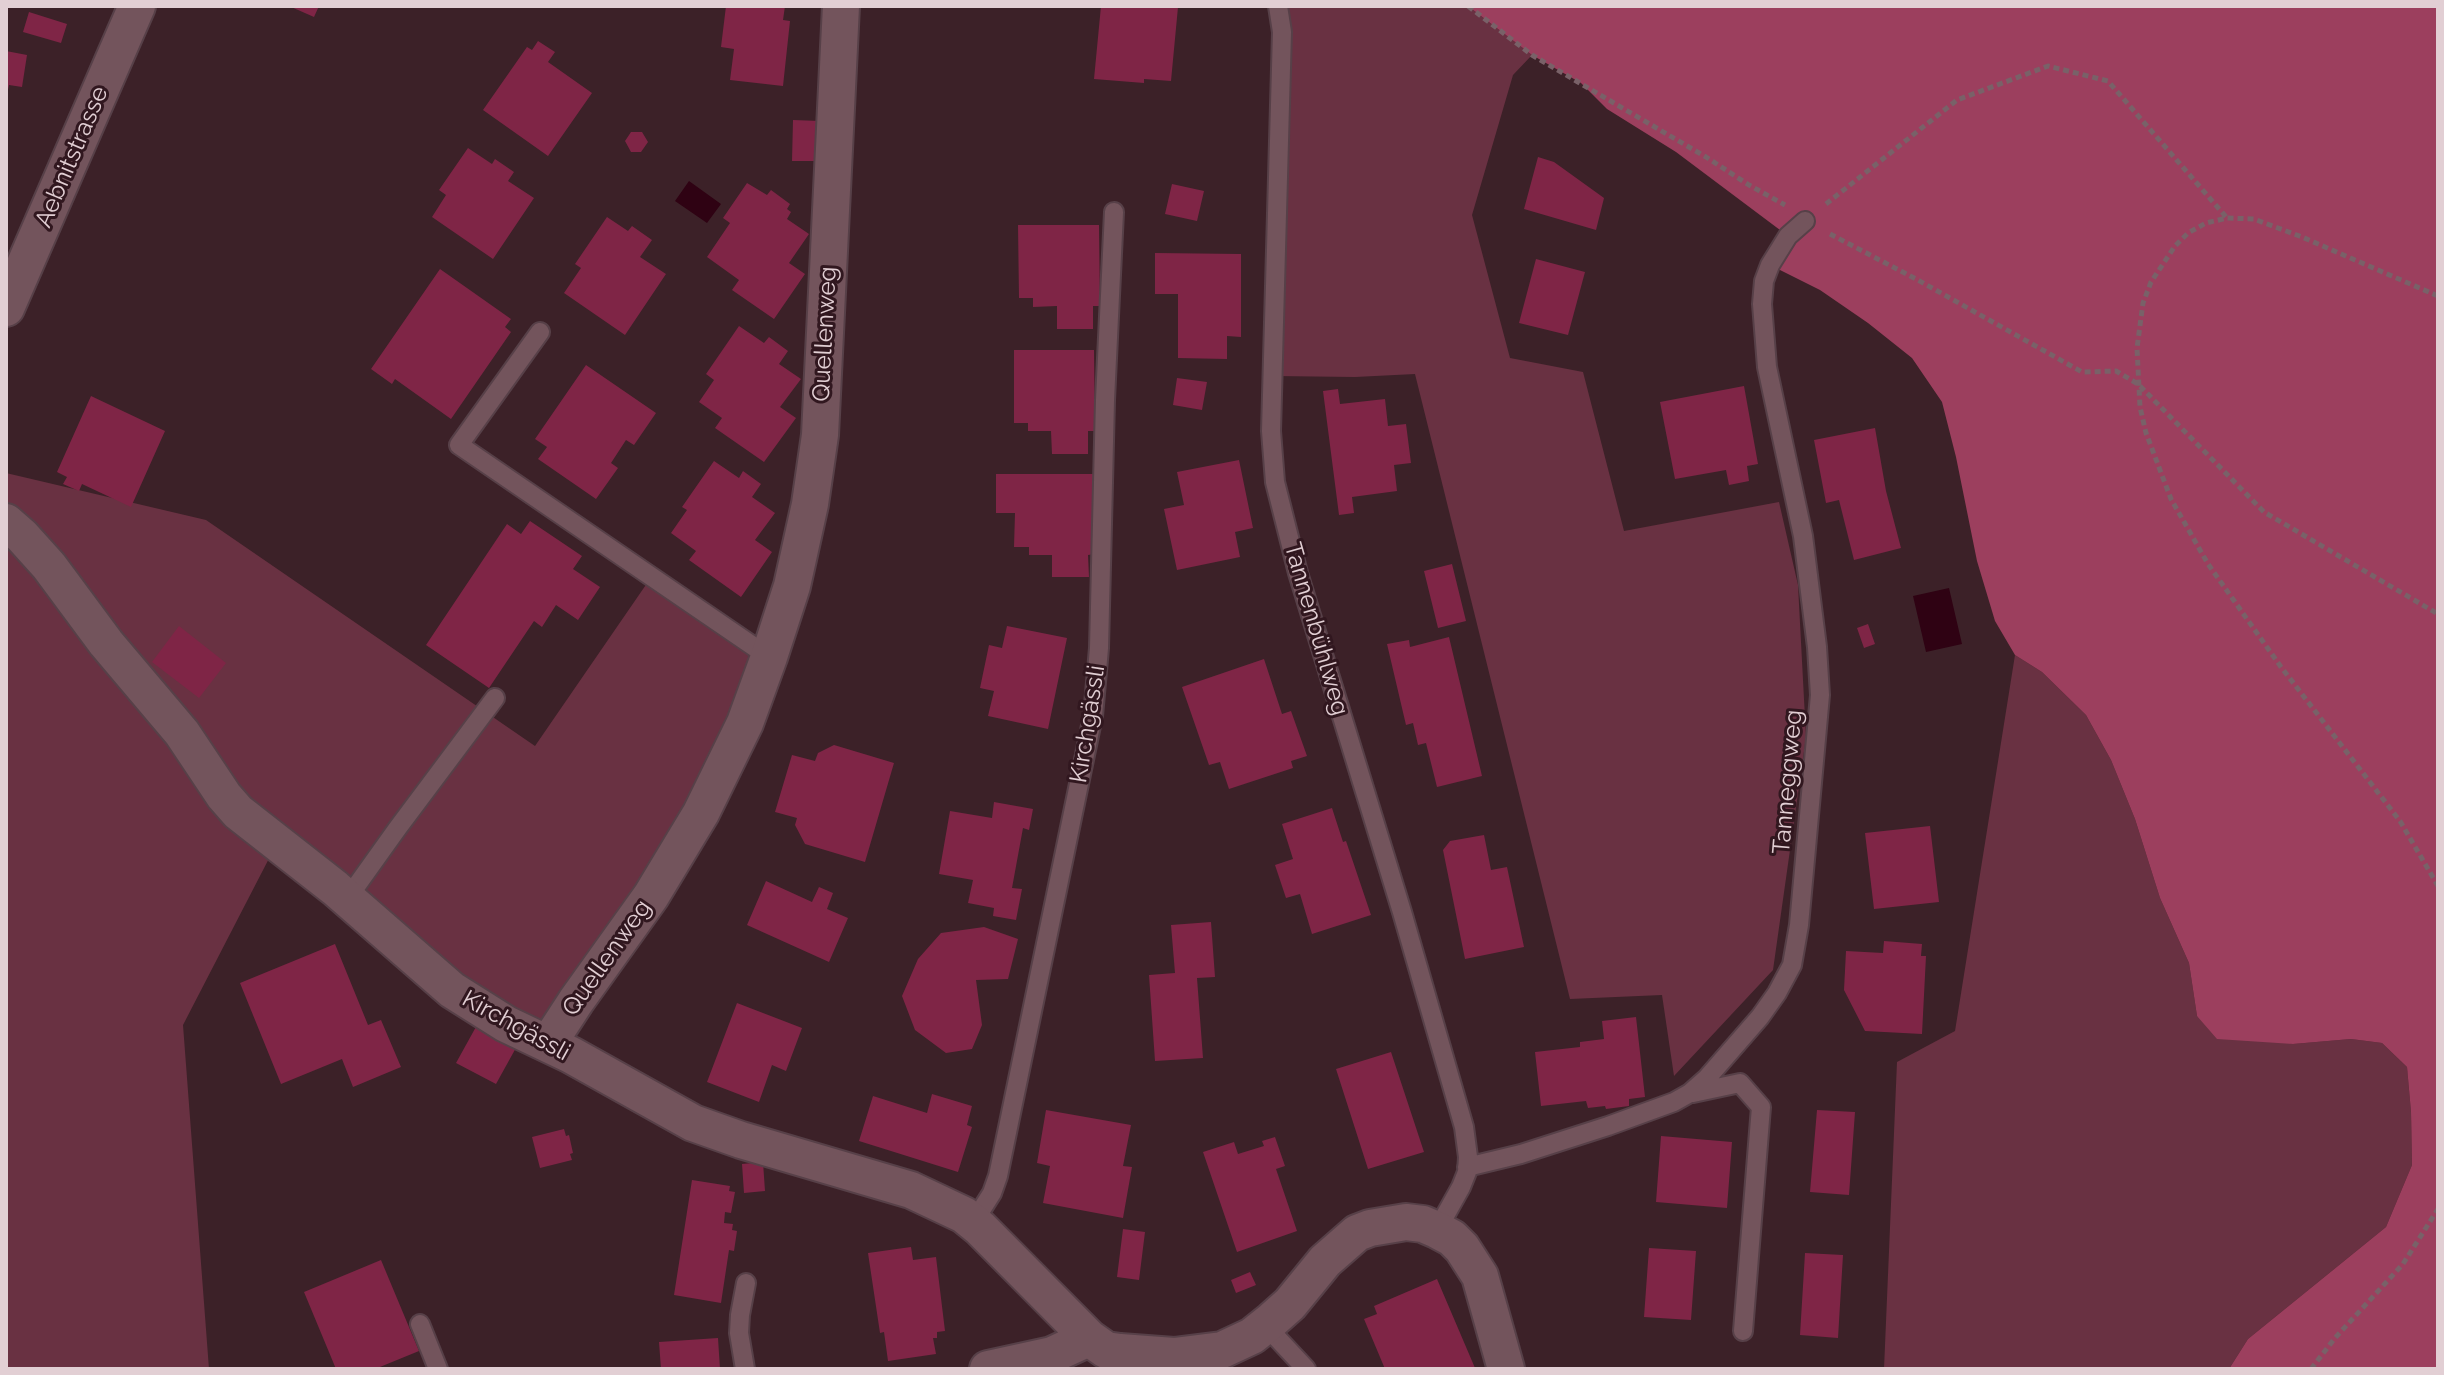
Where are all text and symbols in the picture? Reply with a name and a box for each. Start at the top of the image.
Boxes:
street label: Aebnitstrasse [29,82,115,232]
street label: Quellenweg [807,266,843,402]
street label: Tannenbühlweg [1278,539,1354,719]
street label: Kirchgässli [1064,663,1112,785]
street label: Tanneggweg [1767,709,1809,855]
street label: Quellenweg [556,894,658,1022]
street label: Kirchgässli [457,985,575,1067]

